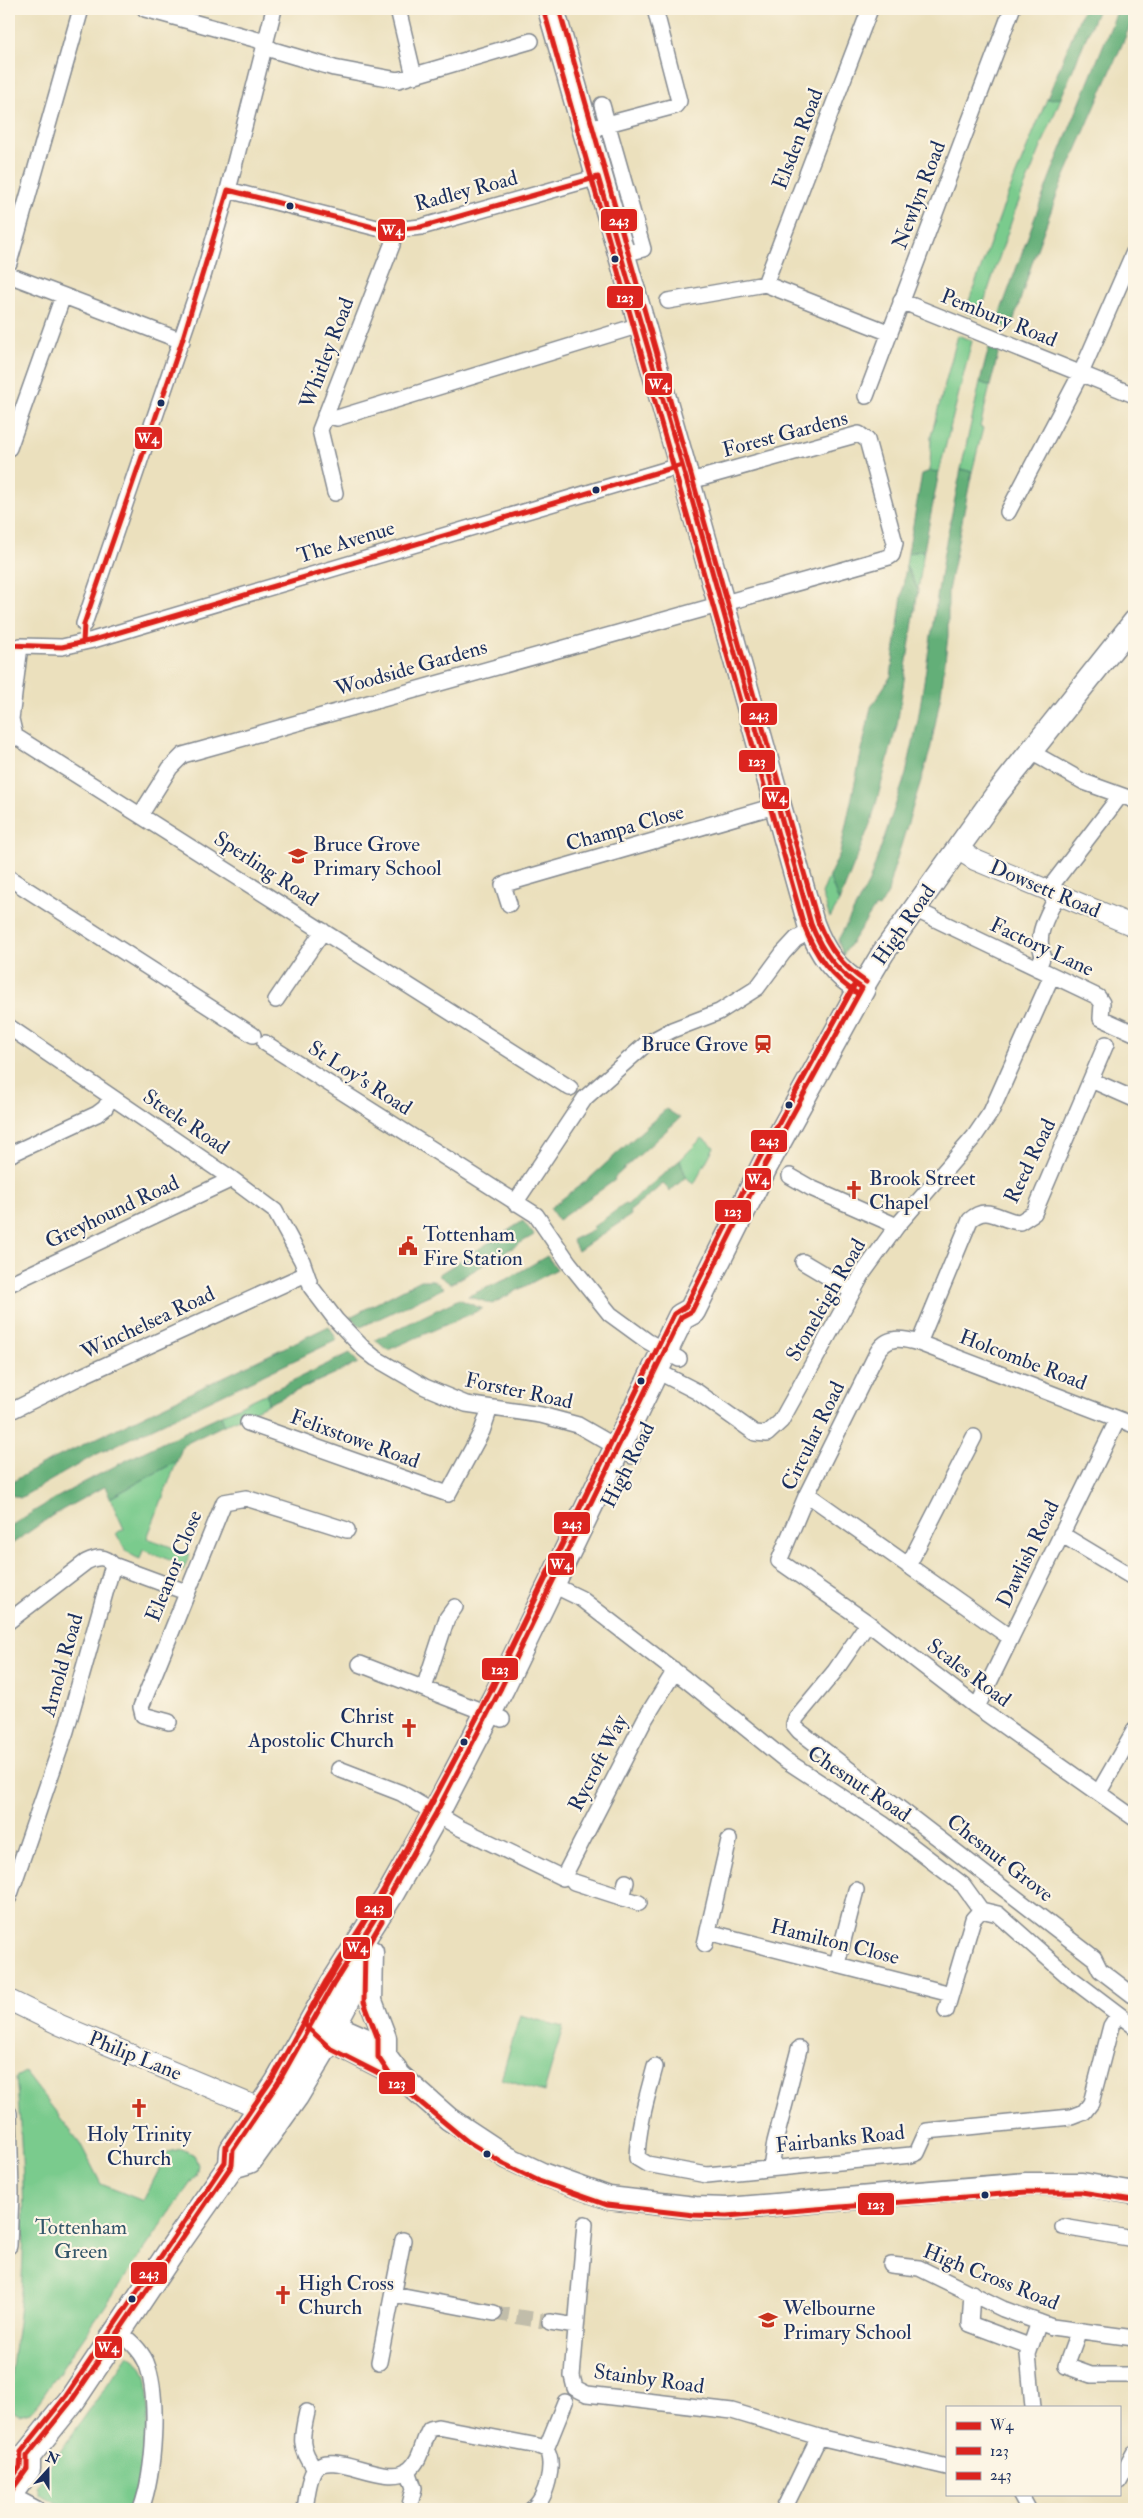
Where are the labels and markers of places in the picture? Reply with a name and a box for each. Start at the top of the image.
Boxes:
unlabelled marker [285,201,295,211]
unlabelled marker [610,254,620,264]
unlabelled marker [156,398,166,408]
unlabelled marker [591,485,601,495]
place label: Bruce Grove Primary School [313,831,442,882]
school or university icon: Bruce Grove Primary School [287,845,309,867]
place label: Bruce Grove [641,1031,748,1058]
station icon: Bruce Grove [752,1033,774,1055]
unlabelled marker [784,1100,794,1110]
place label: Brook Street Chapel [869,1165,976,1216]
church icon: Brook Street Chapel [843,1179,865,1201]
place label: Tottenham Fire Station [423,1221,523,1272]
public building icon: Tottenham Fire Station [397,1235,419,1257]
unlabelled marker [636,1376,646,1386]
place label: Christ Apostolic Church [247,1703,394,1754]
church icon: Christ Apostolic Church [398,1717,420,1739]
unlabelled marker [459,1737,469,1747]
church icon: Holy Trinity Church [128,2097,150,2119]
place label: Holy Trinity Church [87,2121,192,2172]
unlabelled marker [482,2149,492,2159]
unlabelled marker [980,2190,990,2200]
place label: High Cross Church [298,2270,394,2321]
church icon: High Cross Church [272,2284,294,2306]
unlabelled marker [127,2294,137,2304]
place label: Welbourne Primary School [782,2295,912,2346]
school or university icon: Welbourne Primary School [757,2309,779,2331]

